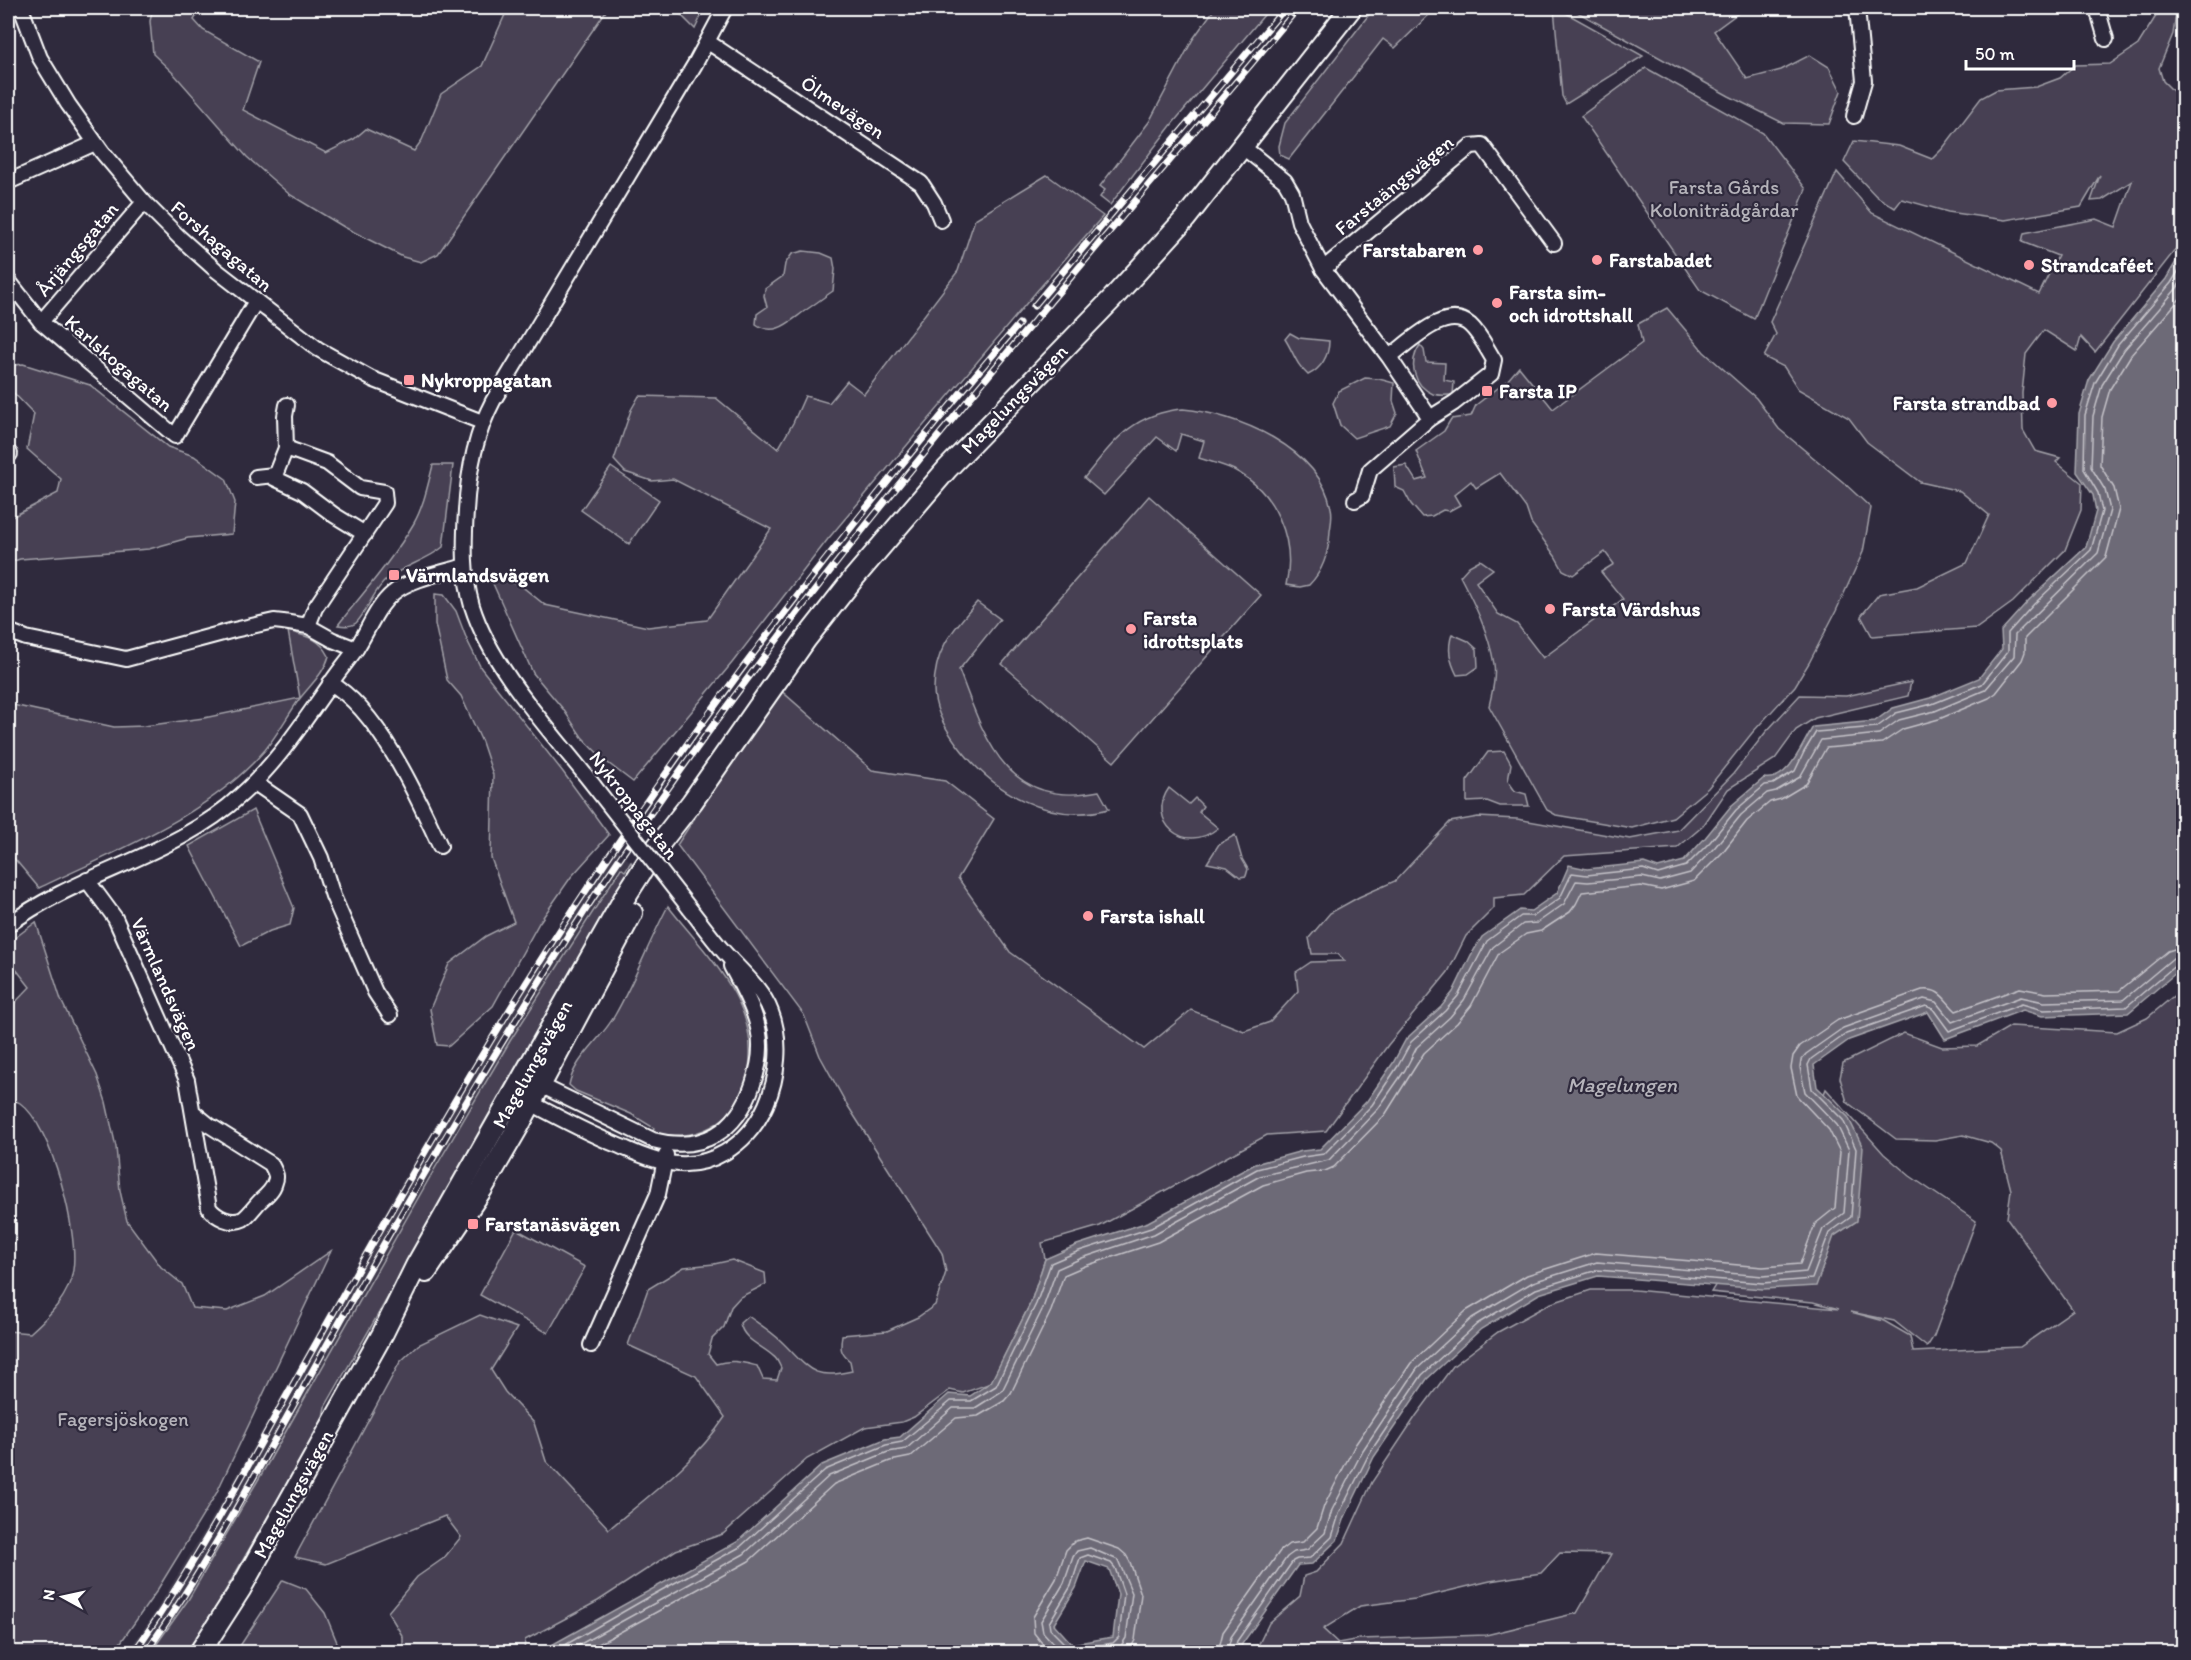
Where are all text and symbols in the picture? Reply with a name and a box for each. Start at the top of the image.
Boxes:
scale bar [1966,33,2074,71]
text: 50 m [1975,43,2015,65]
street label: Ölmevägen [797,70,890,144]
street label: Farstaängsvägen [1330,130,1458,240]
park label: Farsta Gårds Koloniträdgårdar [1650,175,1798,222]
street label: Forshagagatan [166,195,278,297]
street label: Årjängsgatan [31,197,123,301]
place label: Farstabaren [1363,238,1467,262]
marker: Farstabaren [1471,243,1485,257]
place label: Farstabadet [1609,248,1712,272]
marker: Farstabadet [1590,253,1604,267]
place label: Strandcaféet [2041,253,2154,277]
marker: Strandcaféet [2022,258,2036,272]
place label: Farsta sim- och idrottshall [1509,280,1633,327]
marker: Farsta sim- och idrottshall [1490,296,1504,310]
street label: Karlskogagatan [60,310,178,417]
street label: Magelungsvägen [956,339,1073,459]
place label: Nykroppagatan [421,368,552,393]
marker: Nykroppagatan [402,373,416,387]
place label: Farsta IP [1499,379,1577,403]
marker: Farsta IP [1480,384,1494,398]
place label: Farsta strandbad [1893,391,2041,415]
marker: Farsta strandbad [2045,396,2059,410]
place label: Värmlandsvägen [406,563,550,588]
marker: Värmlandsvägen [387,568,401,582]
place label: Farsta Värdshus [1562,597,1701,621]
marker: Farsta Värdshus [1543,602,1557,616]
place label: Farsta idrottsplats [1143,606,1243,654]
marker: Farsta idrottsplats [1124,622,1138,636]
street label: Nykroppagatan [584,746,684,864]
place label: Farsta ishall [1100,904,1205,928]
marker: Farsta ishall [1081,909,1095,923]
street label: Värmlandsvägen [126,914,206,1054]
street label: Magelungsvägen [487,995,577,1132]
water label: Magelungen [1567,1072,1678,1097]
place label: Farstanäsvägen [485,1212,620,1237]
marker: Farstanäsvägen [466,1217,480,1231]
park label: Fagersjöskogen [57,1407,189,1431]
street label: Magelungsvägen [248,1425,338,1562]
north arrow [33,1567,93,1627]
text: N [38,1588,59,1602]

